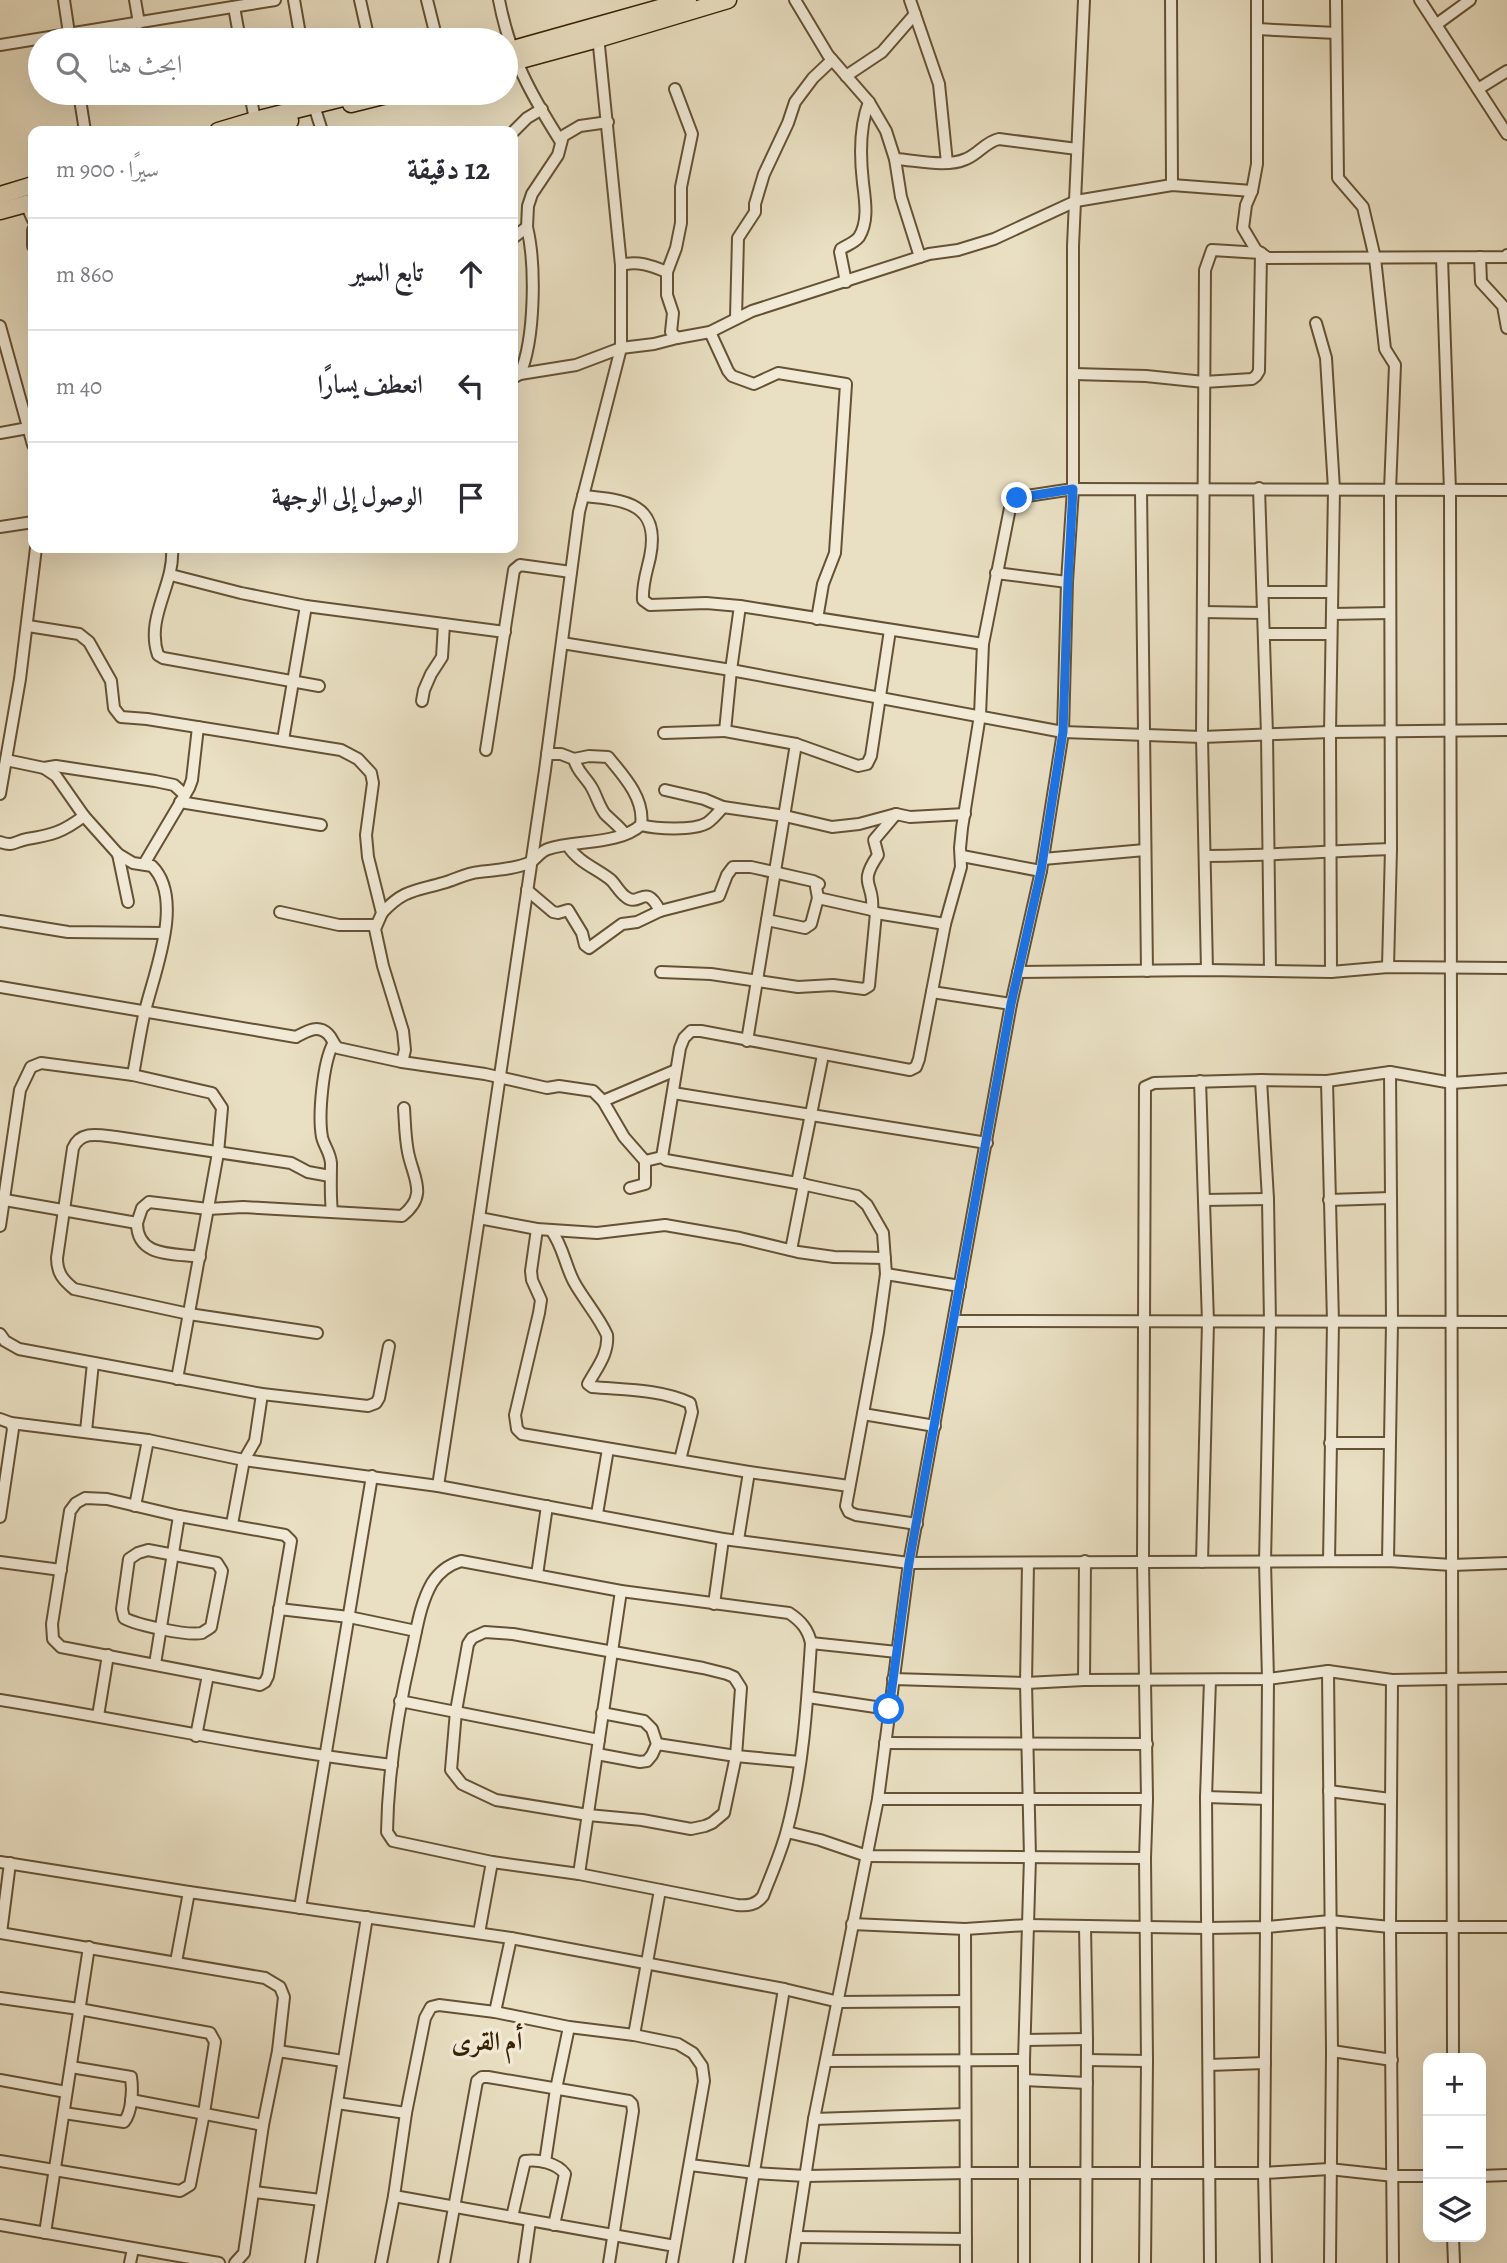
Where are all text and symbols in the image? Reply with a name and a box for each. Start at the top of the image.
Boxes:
search box [28,28,518,105]
text: ابحث هنا [108,47,183,82]
icon: search [52,48,90,86]
text: 12 دقيقة [407,149,490,189]
text: سيرًا · 900 m [56,154,159,185]
text: تابع السير [351,255,423,290]
icon: ahead [452,255,490,293]
text: 860 m [56,259,114,290]
text: انعطف يسارًا [317,367,423,402]
icon: left [452,367,490,405]
text: 40 m [56,371,102,402]
text: الوصول إلى الوجهة [271,479,423,514]
icon: arrive [452,479,490,517]
route end [1001,482,1032,513]
route start [873,1693,904,1724]
district label: أم القرى [451,2023,523,2064]
map controls [1423,2053,1486,2242]
button: + [1423,2053,1486,2116]
button: − [1423,2116,1486,2179]
button: layers [1423,2179,1486,2242]

